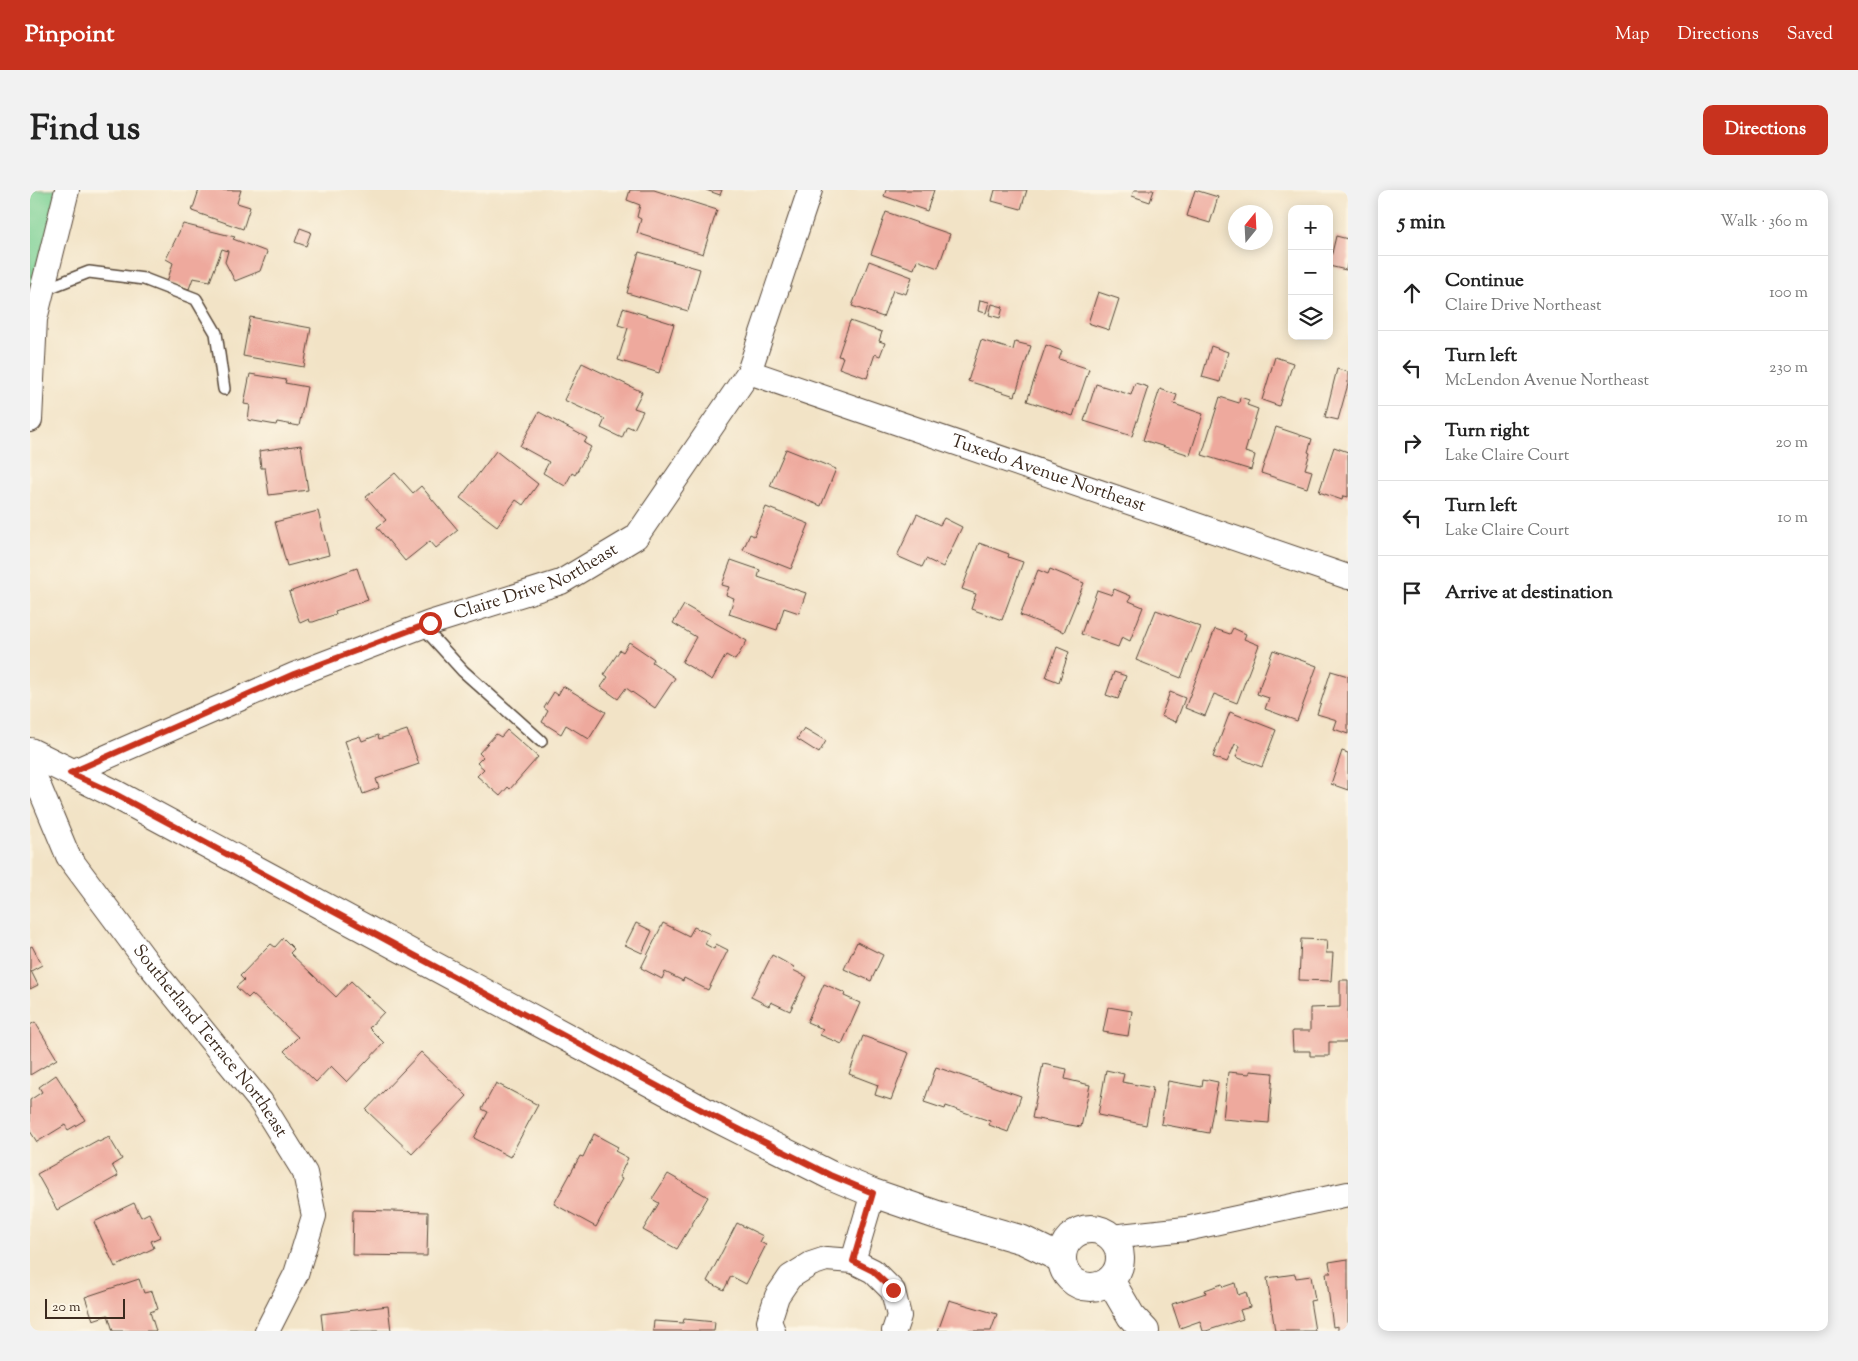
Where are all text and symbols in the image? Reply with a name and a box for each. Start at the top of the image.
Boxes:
text: Pinpoint [25,18,114,52]
text: Map [1615,22,1650,48]
text: Directions [1678,22,1759,48]
text: Saved [1787,22,1833,48]
text: Find us [30,105,140,156]
button: Directions [1703,105,1828,155]
north arrow [1228,205,1273,250]
map controls [1288,205,1333,340]
button: + [1288,205,1333,250]
text: 5 min [1398,208,1445,238]
text: Walk · 360 m [1720,211,1808,234]
button: − [1288,250,1333,295]
text: Continue [1445,268,1524,295]
icon: ahead [1398,279,1426,307]
text: 100 m [1769,282,1808,305]
button: layers [1288,295,1333,340]
text: Claire Drive Northeast [1445,295,1602,318]
text: Turn left [1445,343,1517,370]
icon: left [1398,354,1426,382]
text: 230 m [1769,357,1808,380]
text: McLendon Avenue Northeast [1445,370,1649,393]
text: Turn right [1445,418,1529,445]
street label: Tuxedo Avenue Northeast [947,429,1149,520]
icon: right [1398,429,1426,457]
text: 20 m [1775,432,1808,455]
text: Lake Claire Court [1445,445,1569,468]
text: Turn left [1445,493,1517,520]
icon: left [1398,504,1426,532]
text: 10 m [1778,507,1808,530]
text: Lake Claire Court [1445,520,1569,543]
street label: Claire Drive Northeast [451,538,623,628]
icon: arrive [1398,579,1426,607]
text: Arrive at destination [1445,580,1613,607]
route start [419,612,442,635]
street label: Southerland Terrace Northeast [126,940,293,1143]
route end [882,1279,905,1302]
scale bar [45,1296,125,1319]
text: 20 m [52,1298,81,1318]

